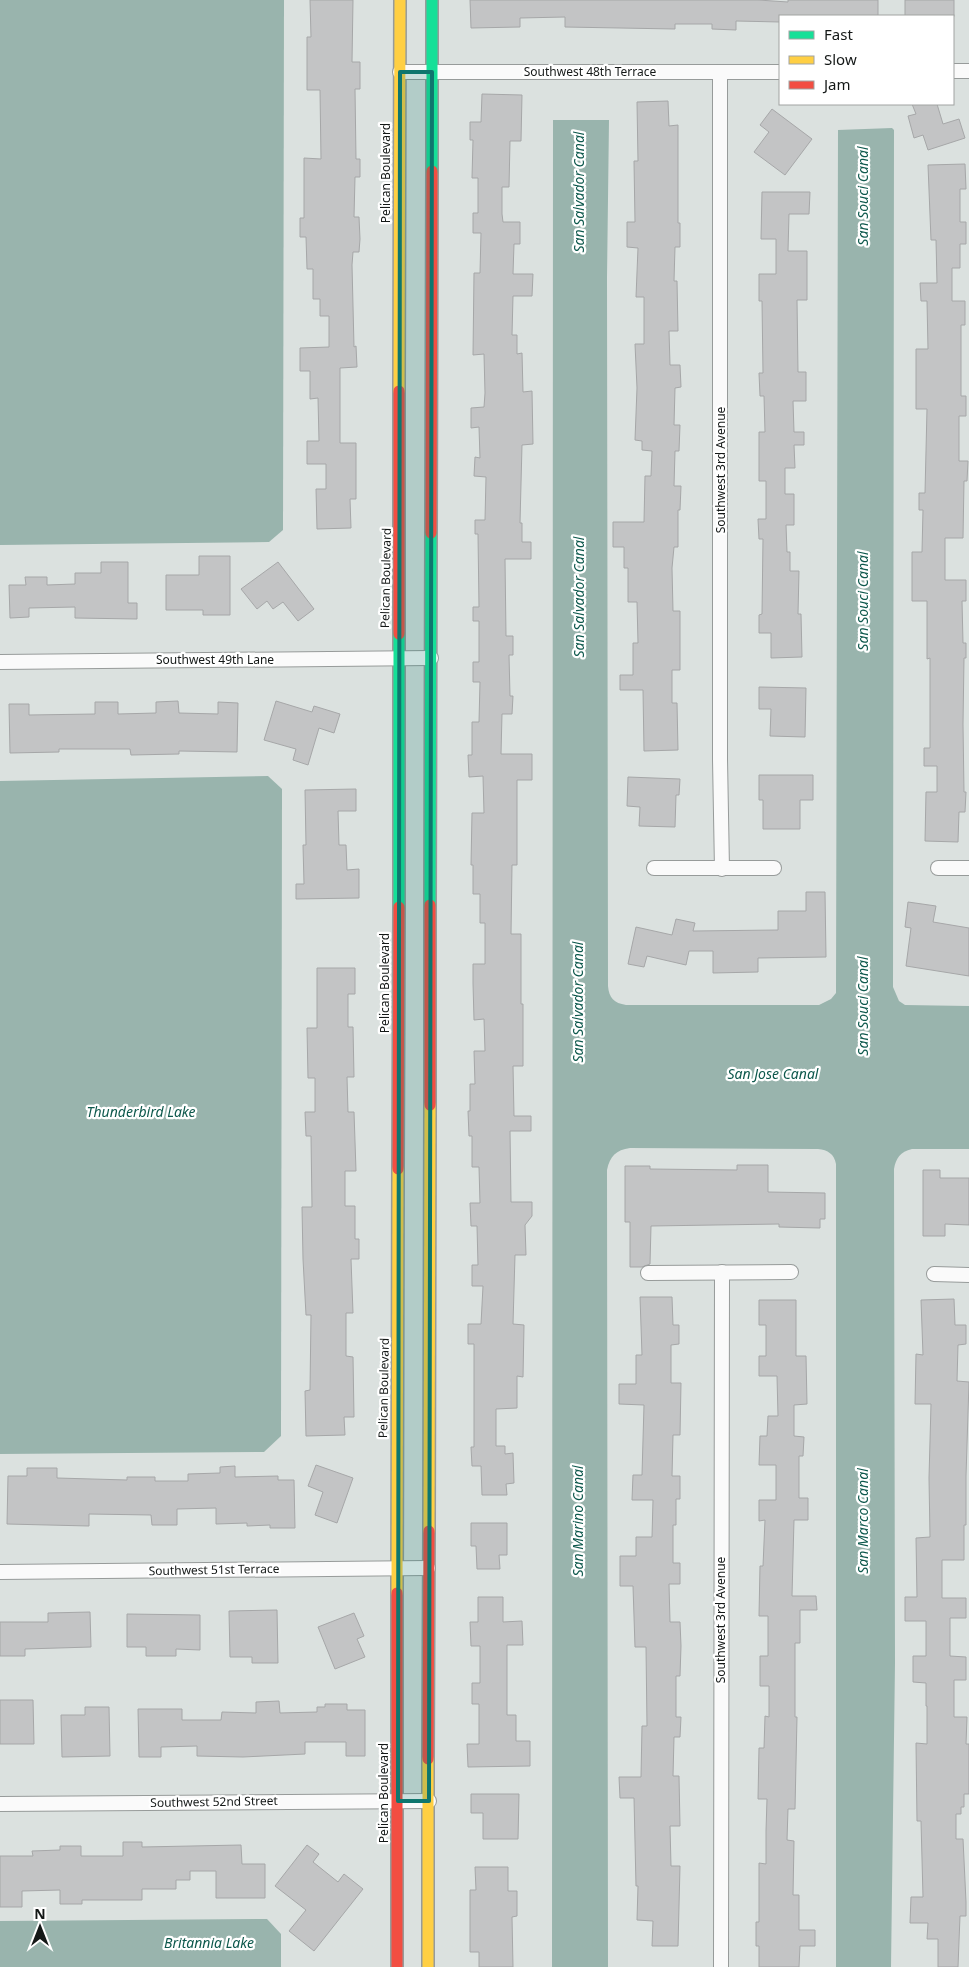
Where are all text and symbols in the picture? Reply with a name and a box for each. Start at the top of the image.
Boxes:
legend [779,15,954,105]
text: Fast [824,24,853,44]
text: Slow [824,49,857,69]
street label: Southwest 48th Terrace [524,63,656,80]
text: Jam [822,74,851,94]
street label: Pelican Boulevard [377,123,394,223]
water label: San Salvador Canal [569,131,588,252]
water label: San Souci Canal [853,146,872,246]
street label: Southwest 3rd Avenue [712,406,729,533]
street label: Pelican Boulevard [376,528,395,628]
water label: San Salvador Canal [569,536,588,657]
water label: San Souci Canal [853,551,872,651]
street label: Southwest 49th Lane [156,651,274,668]
street label: Pelican Boulevard [376,933,393,1033]
water label: San Salvador Canal [568,941,587,1062]
water label: San Souci Canal [853,956,872,1056]
water label: San Jose Canal [728,1064,819,1083]
water label: Thunderbird Lake [86,1102,196,1121]
street label: Pelican Boulevard [374,1338,393,1438]
water label: San Marino Canal [568,1465,587,1577]
water label: San Marco Canal [853,1468,872,1574]
street label: Southwest 3rd Avenue [712,1556,729,1683]
street label: Southwest 51st Terrace [148,1560,280,1579]
street label: Pelican Boulevard [375,1743,392,1843]
street label: Southwest 52nd Street [150,1792,279,1811]
north arrow [15,1902,65,1952]
text: N [34,1904,46,1923]
water label: Britannia Lake [164,1933,254,1952]

